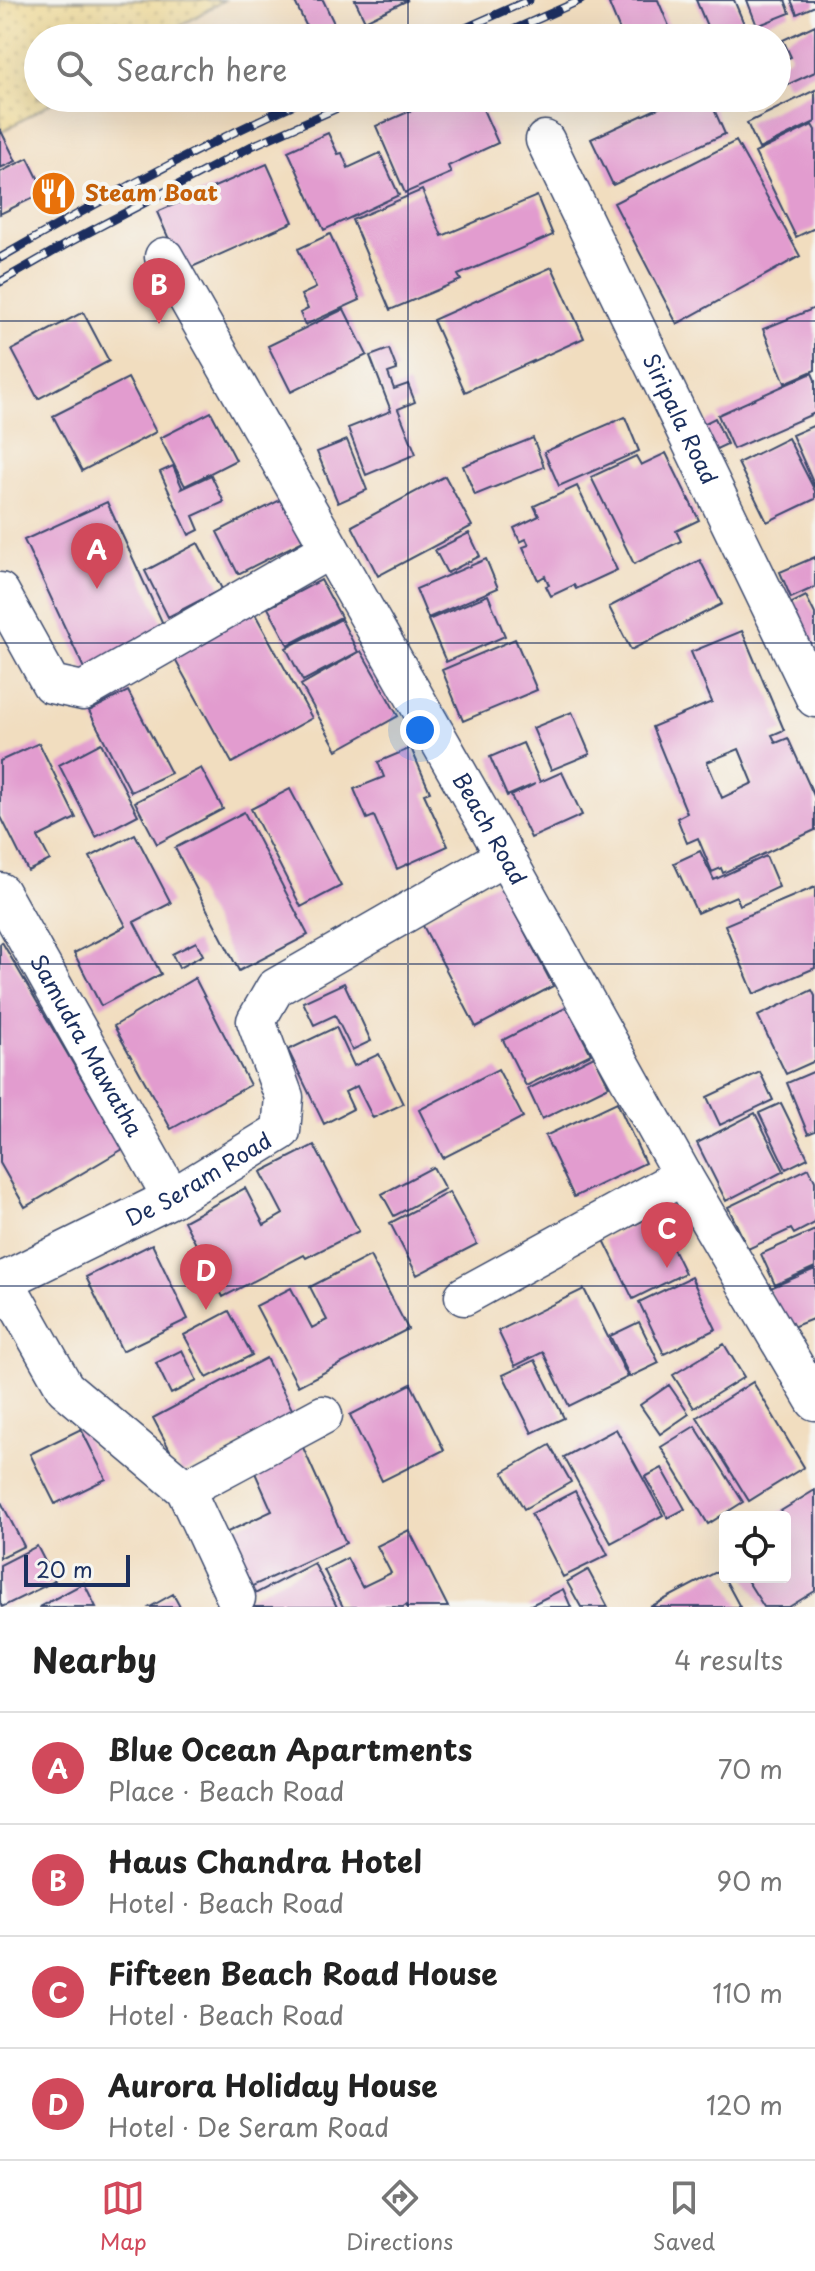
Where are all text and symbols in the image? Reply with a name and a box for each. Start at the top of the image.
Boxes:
search box [24,24,791,112]
icon: search [52,46,96,90]
text: Search here [116,46,288,91]
restaurant icon: Steam Boat [30,169,78,217]
place label: Steam Boat [85,175,218,208]
pin: B [133,258,185,324]
street label: Siripala Road [636,347,727,489]
pin: A [71,523,123,589]
your location [400,710,440,750]
street label: Beach Road [446,766,536,890]
street label: Samudra Mawatha [23,947,152,1142]
street label: De Seram Road [119,1123,277,1234]
pin: C [641,1202,693,1268]
pin: D [180,1244,232,1310]
map controls [719,1511,791,1583]
button: locate [719,1511,791,1583]
scale bar [24,1551,130,1587]
text: 20 m [36,1552,93,1585]
text: Nearby [32,1633,157,1685]
text: 4 results [674,1640,783,1679]
text: Blue Ocean Apartments [108,1726,472,1771]
text: A [48,1749,68,1788]
text: 70 m [718,1749,783,1788]
text: Place · Beach Road [108,1771,345,1810]
text: Haus Chandra Hotel [108,1838,422,1883]
text: B [49,1861,67,1900]
text: 90 m [716,1861,783,1900]
text: Hotel · Beach Road [108,1883,344,1922]
text: Fifteen Beach Road House [108,1950,498,1995]
text: C [48,1973,68,2012]
text: 110 m [712,1973,783,2012]
text: Hotel · Beach Road [108,1995,344,2034]
text: Aurora Holiday House [108,2062,438,2107]
text: D [48,2085,68,2124]
text: 120 m [706,2085,783,2124]
text: Hotel · De Seram Road [108,2107,389,2146]
tab: Map [100,2176,147,2257]
tab: Directions [346,2176,453,2257]
tab: Saved [653,2176,715,2257]

